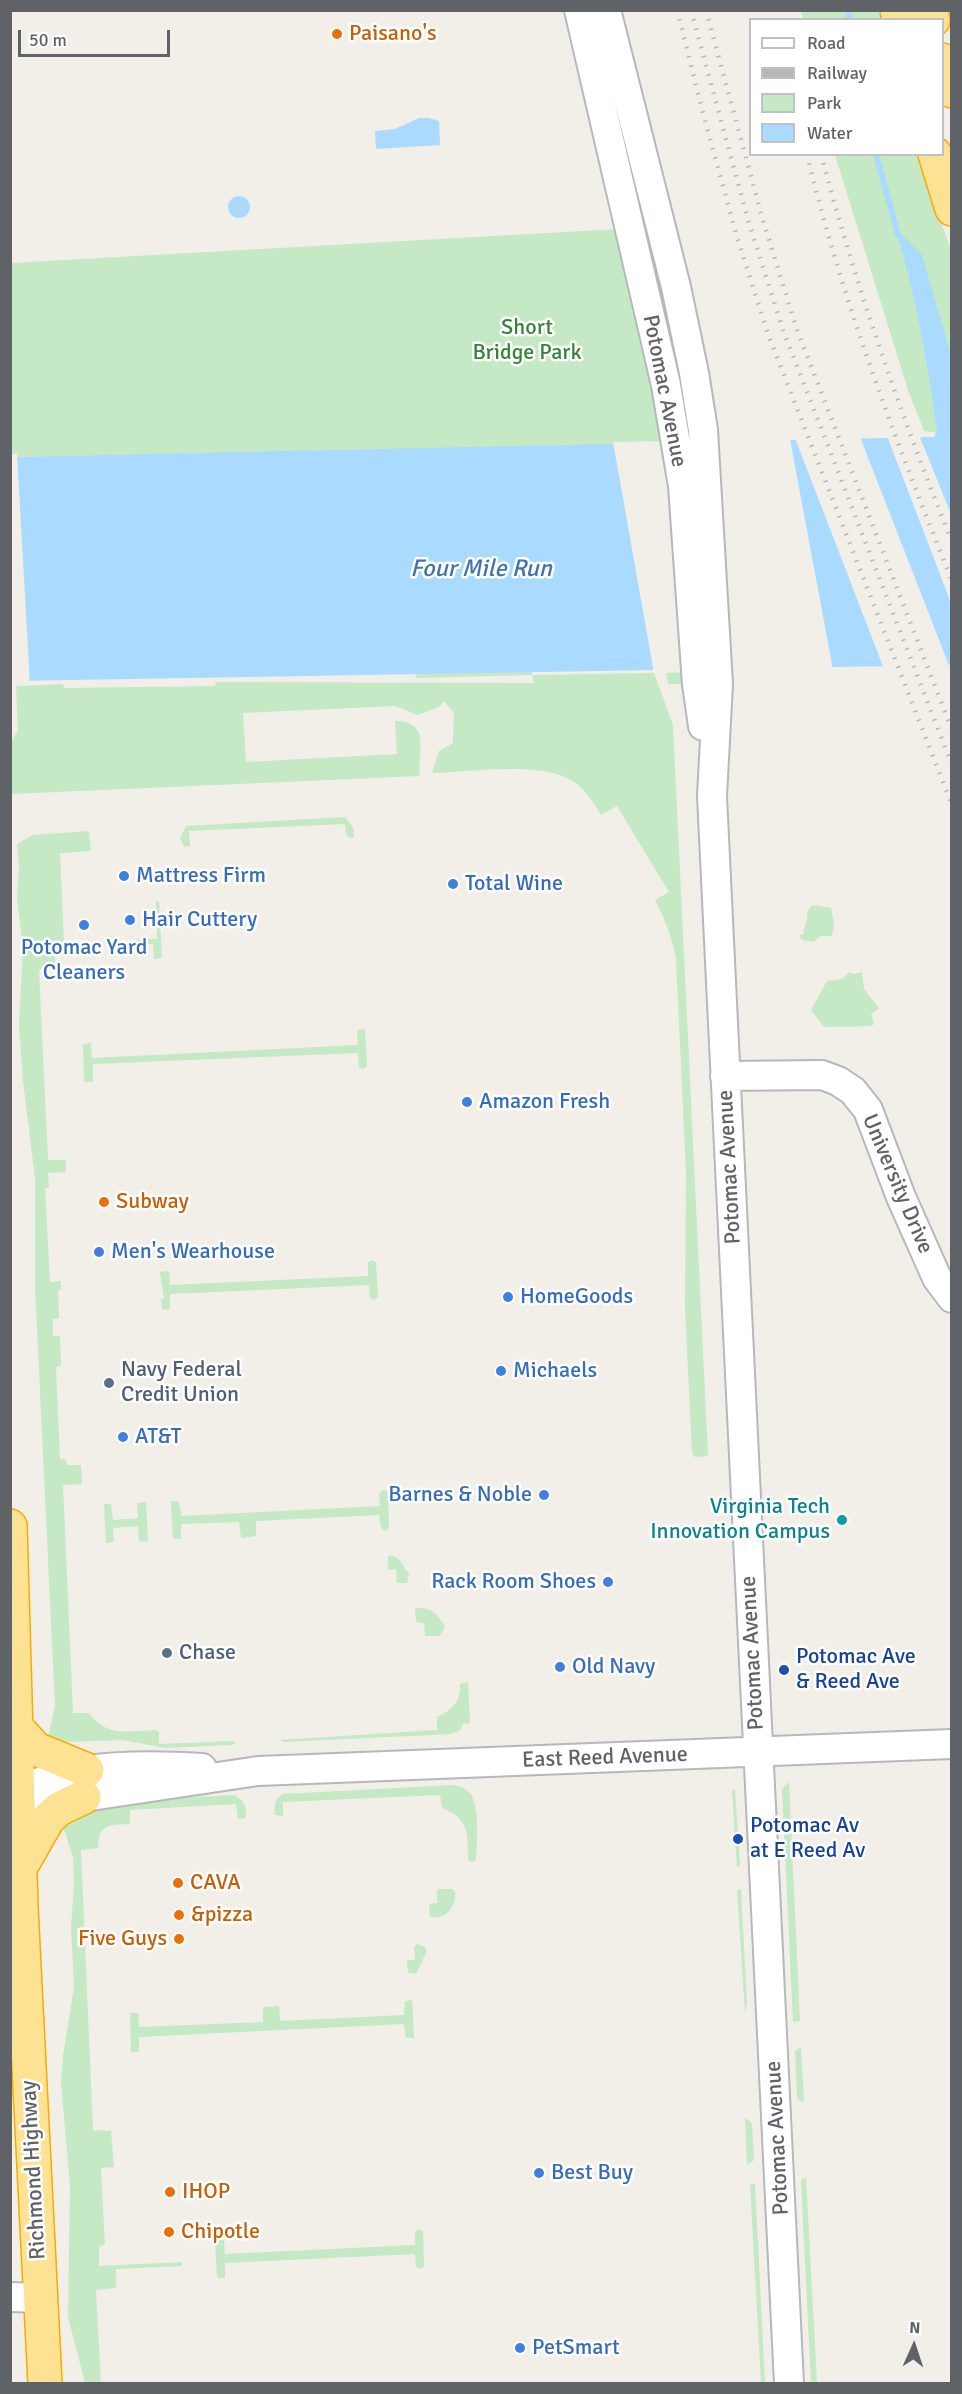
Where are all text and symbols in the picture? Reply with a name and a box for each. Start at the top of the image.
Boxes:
scale bar [21,18,172,56]
legend [749,18,944,156]
place label: Paisano's [349,21,437,47]
marker: Paisano's [330,27,344,41]
text: 50 m [29,29,67,51]
text: Road [807,32,846,54]
text: Railway [807,62,867,84]
text: Park [807,92,842,114]
text: Water [807,122,852,144]
street label: Potomac Avenue [636,313,692,469]
park label: Short Bridge Park [473,315,581,366]
water label: Four Mile Run [410,556,552,584]
place label: Mattress Firm [136,863,266,889]
marker: Mattress Firm [117,869,131,883]
place label: Total Wine [465,871,563,897]
marker: Total Wine [446,877,460,891]
place label: Hair Cuttery [142,907,257,933]
marker: Hair Cuttery [123,913,137,927]
marker: Potomac Yard Cleaners [77,918,91,932]
place label: Potomac Yard Cleaners [21,935,147,986]
place label: Amazon Fresh [479,1089,610,1115]
street label: Potomac Avenue [713,1089,747,1245]
marker: Amazon Fresh [460,1095,474,1109]
street label: University Drive [856,1110,938,1258]
place label: Subway [116,1189,189,1215]
marker: Subway [97,1195,111,1209]
place label: Men's Wearhouse [111,1239,275,1265]
marker: Men's Wearhouse [92,1245,106,1259]
place label: HomeGoods [520,1284,633,1310]
marker: HomeGoods [501,1290,515,1304]
place label: Navy Federal Credit Union [121,1357,242,1408]
place label: Michaels [513,1358,597,1384]
marker: Michaels [494,1364,508,1378]
marker: Navy Federal Credit Union [102,1376,116,1390]
place label: AT&T [135,1424,182,1450]
marker: AT&T [116,1430,130,1444]
place label: Barnes & Noble [388,1482,532,1508]
marker: Barnes & Noble [537,1488,551,1502]
place label: Virginia Tech Innovation Campus [650,1494,830,1546]
marker: Virginia Tech Innovation Campus [835,1513,849,1527]
place label: Rack Room Shoes [431,1569,596,1595]
marker: Rack Room Shoes [601,1575,615,1589]
street label: Potomac Avenue [736,1575,770,1731]
place label: Chase [179,1640,236,1666]
place label: Potomac Ave & Reed Ave [796,1644,916,1696]
marker: Chase [160,1646,174,1660]
place label: Old Navy [572,1654,655,1680]
marker: Old Navy [553,1660,567,1674]
marker: Potomac Ave & Reed Ave [777,1663,791,1677]
street label: East Reed Avenue [522,1742,688,1774]
place label: Potomac Av at E Reed Av [750,1813,865,1864]
marker: Potomac Av at E Reed Av [731,1832,745,1846]
place label: CAVA [190,1870,241,1896]
marker: CAVA [171,1876,185,1890]
place label: &pizza [191,1902,253,1928]
marker: &pizza [172,1908,186,1922]
place label: Five Guys [78,1926,167,1952]
marker: Five Guys [172,1932,186,1946]
street label: Potomac Avenue [761,2060,795,2216]
street label: Richmond Highway [16,2079,52,2261]
place label: Best Buy [551,2160,633,2186]
marker: Best Buy [532,2166,546,2180]
place label: IHOP [182,2179,230,2205]
marker: IHOP [163,2185,177,2199]
place label: Chipotle [181,2219,260,2245]
marker: Chipotle [162,2225,176,2239]
north arrow [884,2316,944,2376]
text: N [909,2318,921,2338]
place label: PetSmart [532,2335,620,2361]
marker: PetSmart [513,2341,527,2355]

